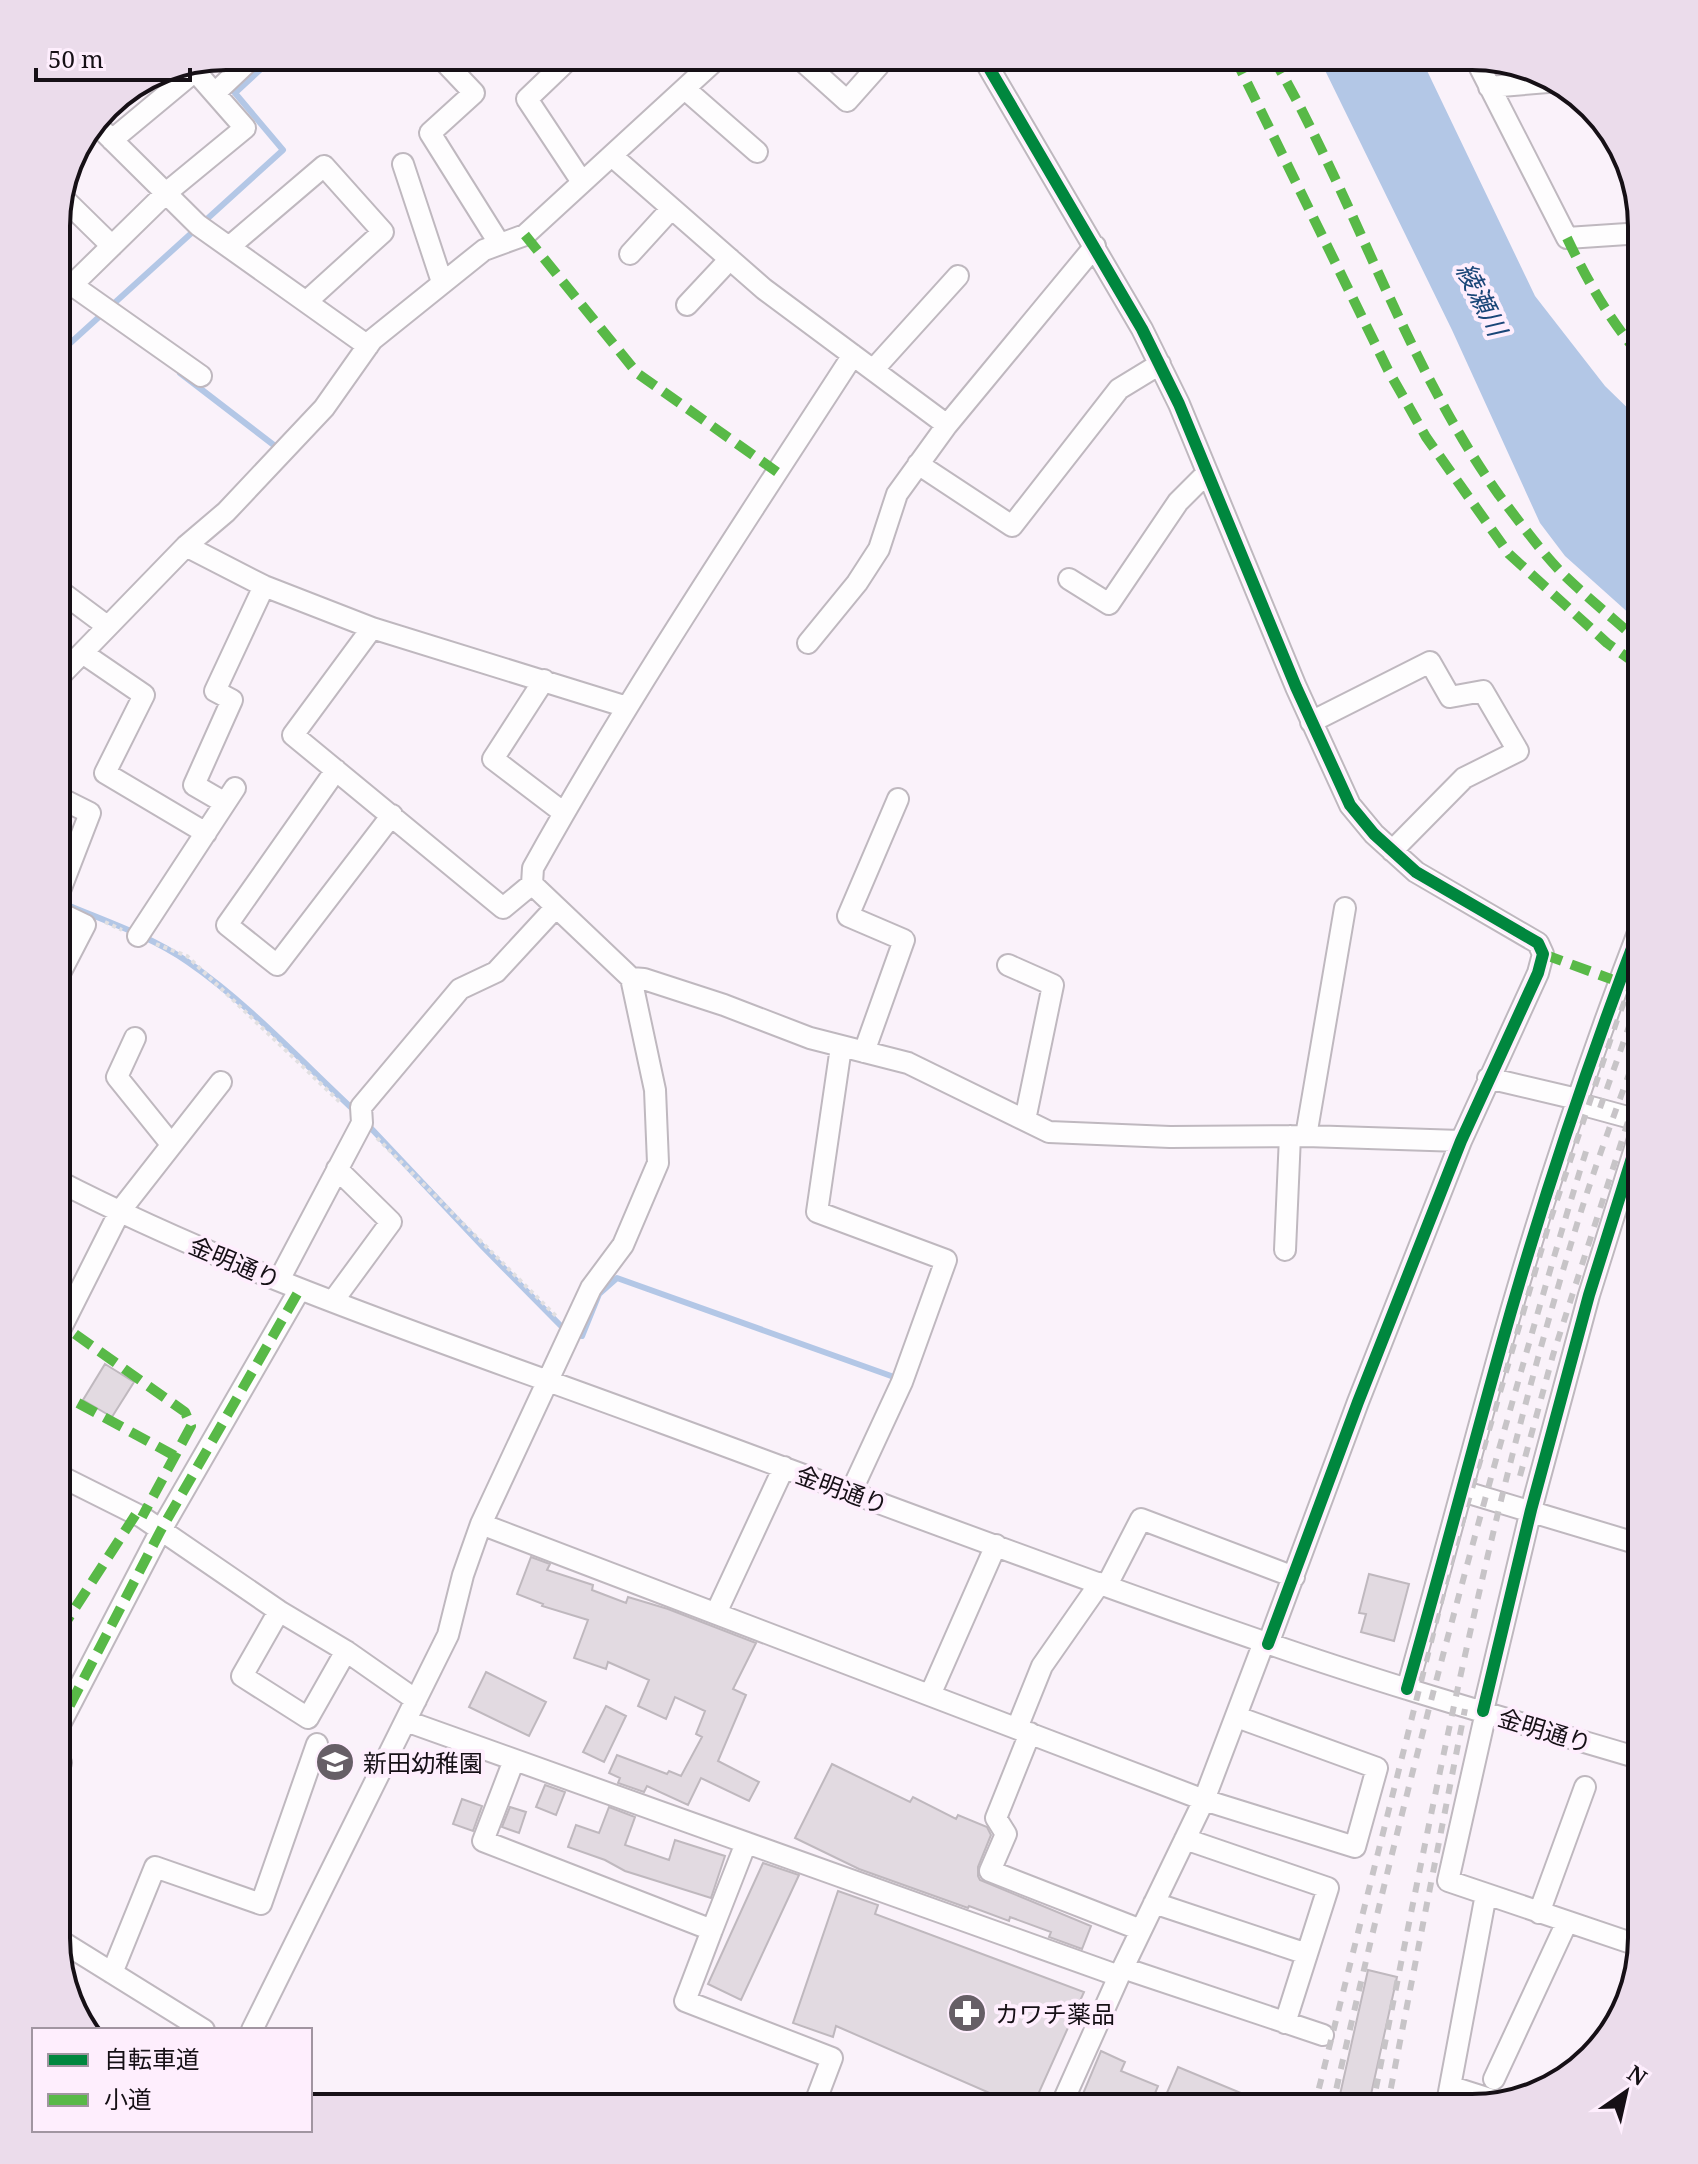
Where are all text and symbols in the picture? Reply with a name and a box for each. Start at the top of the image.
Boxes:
scale bar [36,32,190,82]
text: 50 m [48,42,104,75]
water label: 綾瀬川 [1448,256,1517,345]
street label: 金明通り [184,1228,286,1296]
street label: 金明通り [791,1457,893,1521]
street label: 金明通り [1494,1700,1596,1760]
school or university icon: 新田幼稚園 [314,1741,356,1783]
place label: 新田幼稚園 [363,1746,483,1779]
pharmacy icon: カワチ薬品 [946,1992,988,2034]
place label: カワチ薬品 [995,1997,1115,2030]
legend [32,2028,312,2132]
text: 自転車道 [104,2042,200,2075]
north arrow [1586,2052,1666,2132]
text: N [1622,2057,1653,2092]
text: 小道 [104,2082,152,2115]

